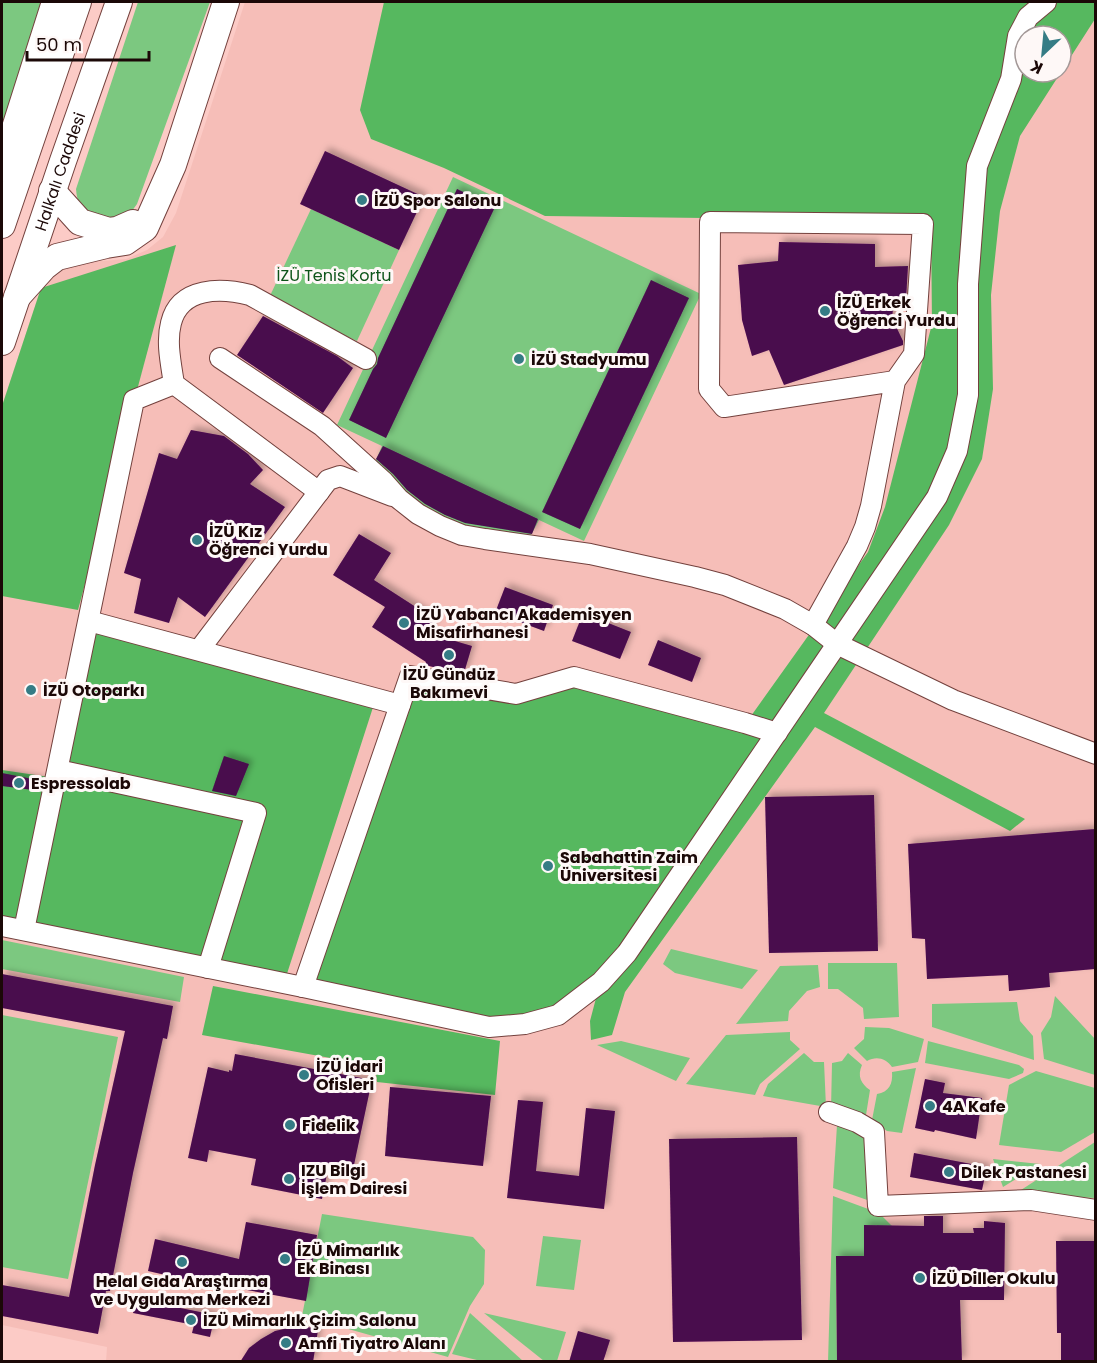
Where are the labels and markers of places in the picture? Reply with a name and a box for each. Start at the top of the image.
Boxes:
place label: İZÜ Spor Salonu [374,189,501,212]
marker: İZÜ Spor Salonu [355,193,369,207]
place label: İZÜ Erkek Öğrenci Yurdu [837,291,956,332]
marker: İZÜ Erkek Öğrenci Yurdu [818,304,832,318]
place label: İZÜ Stadyumu [531,348,647,371]
marker: İZÜ Stadyumu [512,352,526,366]
place label: İZÜ Kız Öğrenci Yurdu [209,520,328,561]
marker: İZÜ Kız Öğrenci Yurdu [190,533,204,547]
place label: İZÜ Yabancı Akademisyen Misafirhanesi [416,603,632,644]
marker: İZÜ Yabancı Akademisyen Misafirhanesi [397,616,411,630]
marker: İZÜ Gündüz Bakımevi [442,648,456,662]
place label: İZÜ Gündüz Bakımevi [403,663,495,704]
place label: İZÜ Otoparkı [43,679,145,702]
marker: İZÜ Otoparkı [24,683,38,697]
place label: Espressolab [31,772,131,795]
marker: Espressolab [12,776,26,790]
place label: Sabahattin Zaim Üniversitesi [560,846,698,887]
marker: Sabahattin Zaim Üniversitesi [541,859,555,873]
place label: İZÜ İdari Ofisleri [316,1055,383,1096]
marker: İZÜ İdari Ofisleri [297,1068,311,1082]
place label: 4A Kafe [942,1095,1006,1118]
marker: 4A Kafe [923,1099,937,1113]
place label: Fidelik [302,1114,356,1137]
marker: Fidelik [283,1118,297,1132]
place label: IZU Bilgi İşlem Dairesi [301,1159,407,1200]
place label: Dilek Pastanesi [961,1161,1087,1184]
marker: Dilek Pastanesi [942,1165,956,1179]
marker: IZU Bilgi İşlem Dairesi [282,1172,296,1186]
place label: İZÜ Mimarlık Ek Binası [297,1239,400,1280]
marker: İZÜ Mimarlık Ek Binası [278,1252,292,1266]
marker: Helal Gıda Araştırma ve Uygulama Merkezi [175,1255,189,1269]
place label: İZÜ Diller Okulu [932,1267,1056,1290]
place label: Helal Gıda Araştırma ve Uygulama Merkezi [94,1270,270,1311]
marker: İZÜ Diller Okulu [913,1271,927,1285]
place label: İZÜ Mimarlık Çizim Salonu [203,1309,416,1332]
marker: İZÜ Mimarlık Çizim Salonu [184,1313,198,1327]
place label: Amfi Tiyatro Alanı [298,1332,446,1355]
marker: Amfi Tiyatro Alanı [279,1336,293,1350]

